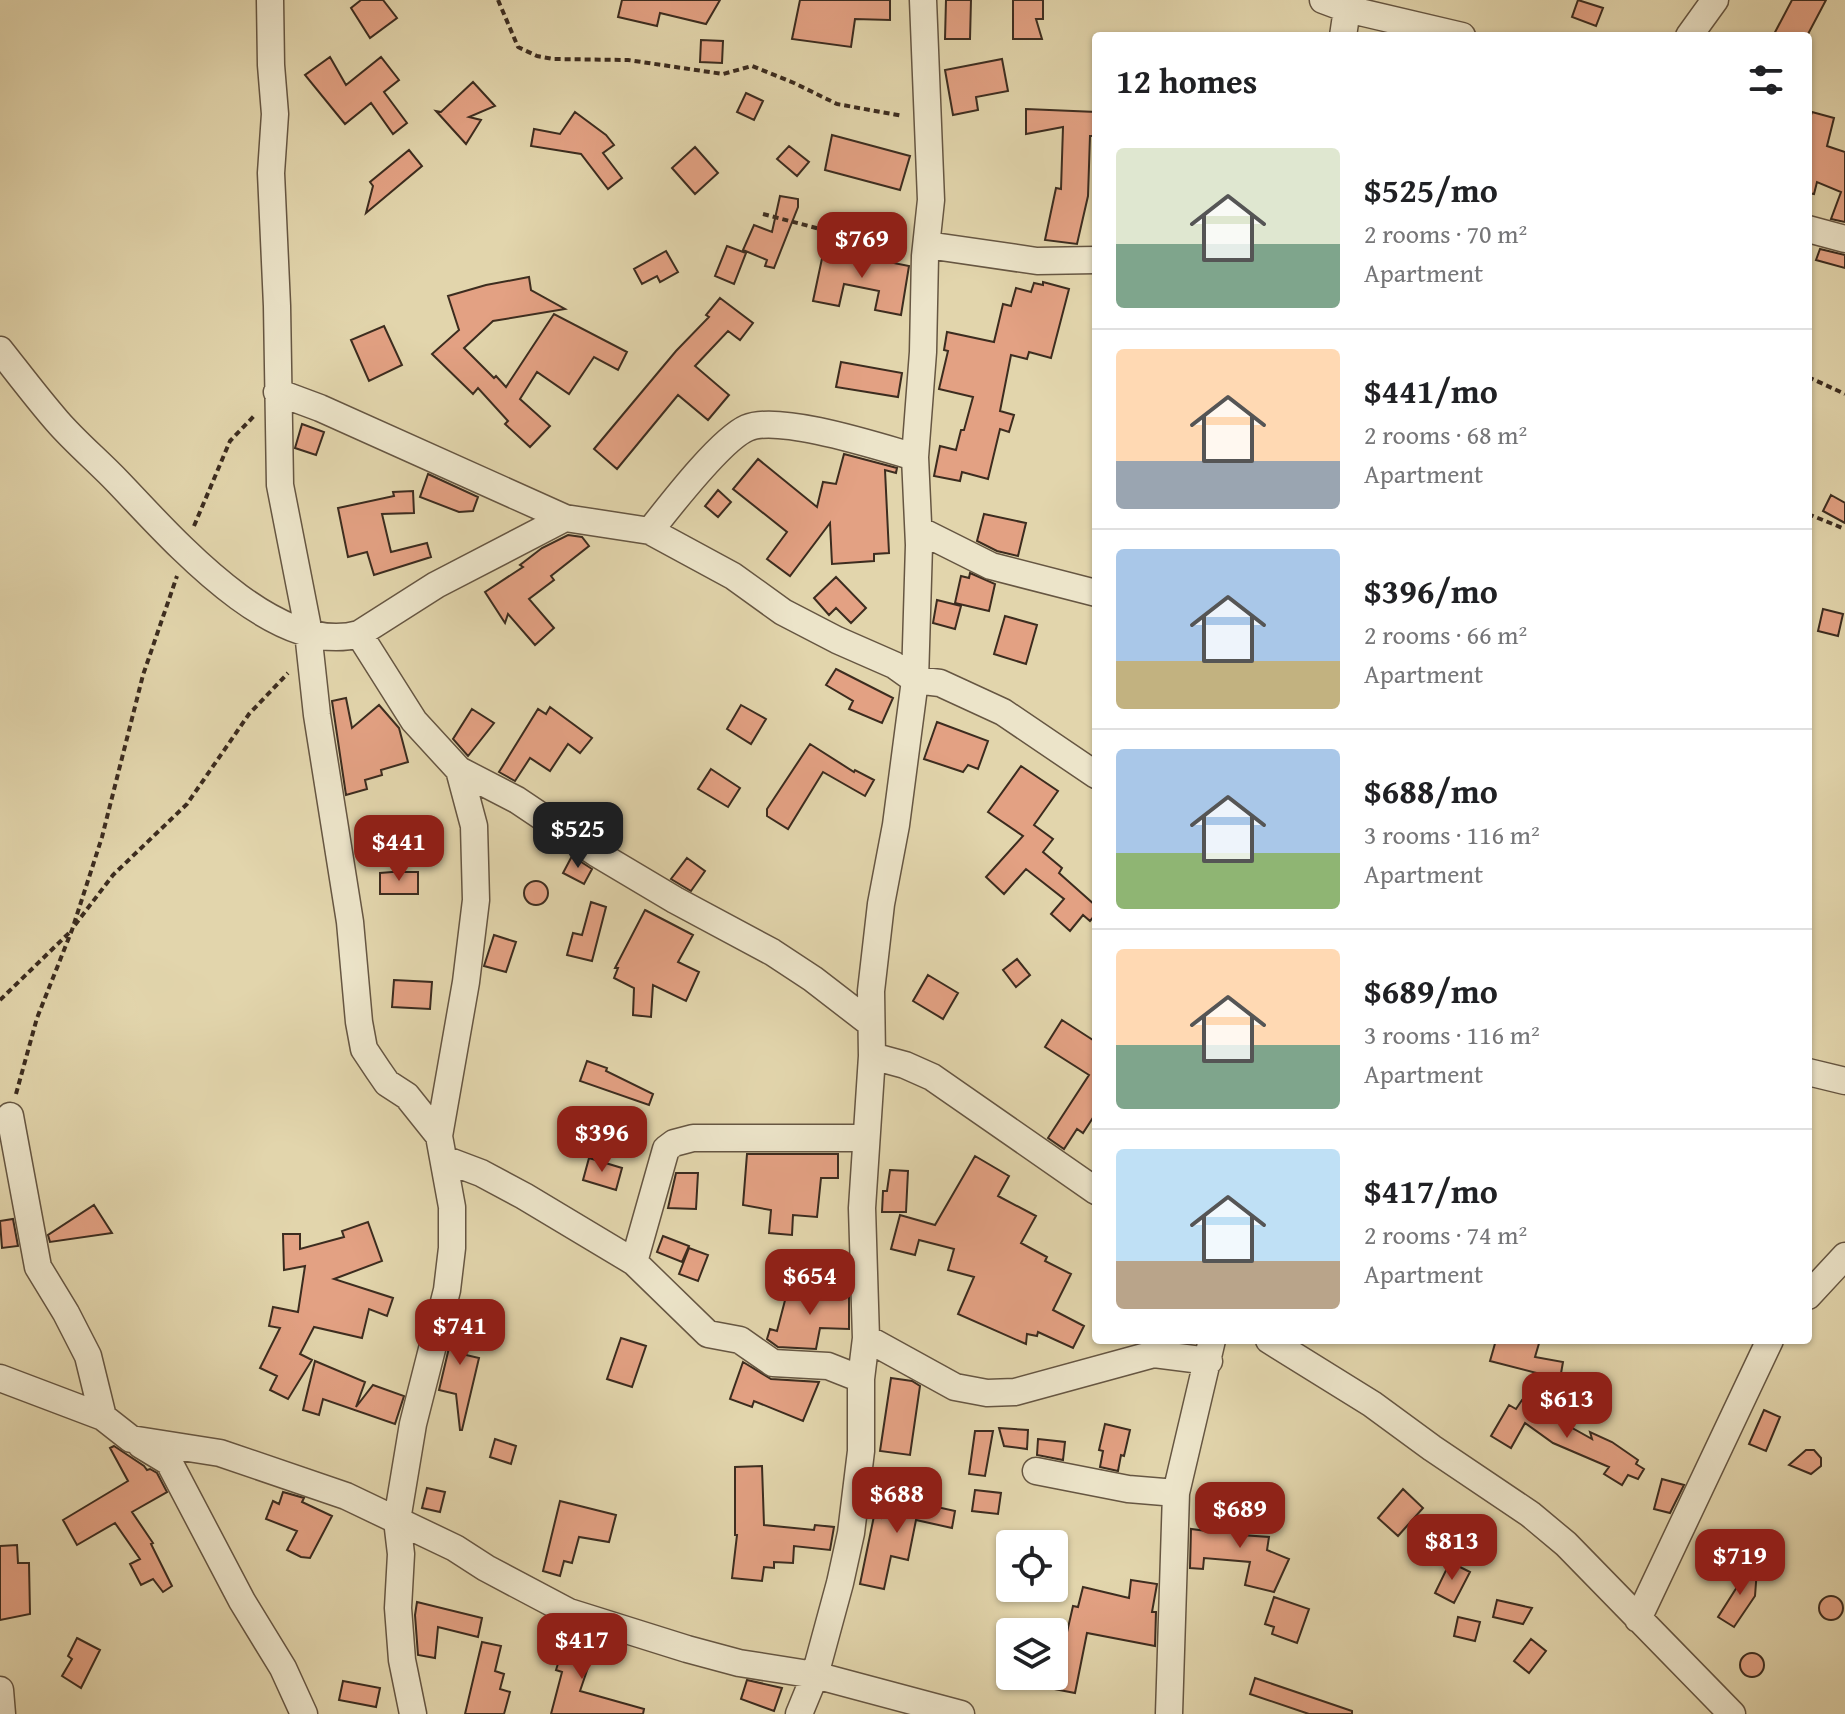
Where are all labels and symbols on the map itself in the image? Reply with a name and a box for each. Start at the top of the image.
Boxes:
pin: $769 [815,212,909,280]
pin: $525 [531,802,625,870]
pin: $441 [352,815,446,883]
pin: $396 [555,1106,649,1174]
pin: $654 [763,1249,857,1317]
pin: $741 [413,1299,507,1367]
pin: $613 [1520,1372,1614,1440]
pin: $688 [850,1467,944,1535]
pin: $689 [1193,1482,1287,1550]
pin: $813 [1405,1514,1499,1582]
pin: $719 [1693,1529,1787,1597]
pin: $417 [535,1613,629,1681]

